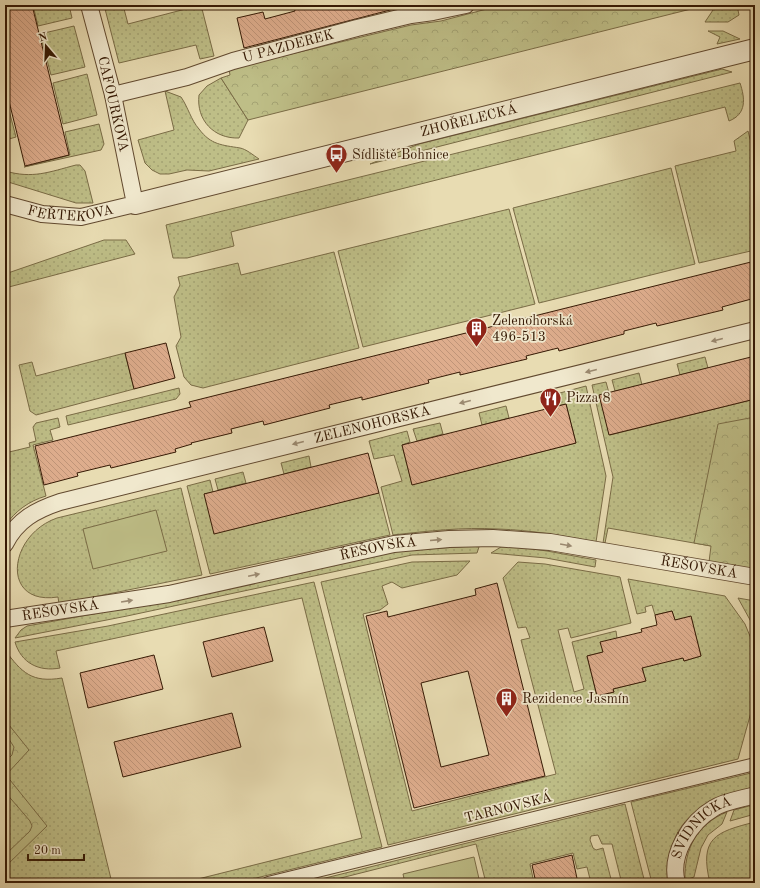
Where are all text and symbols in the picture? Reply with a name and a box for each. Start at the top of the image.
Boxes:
north arrow [26,26,66,66]
street label: U PAZDEREK [241,27,335,65]
text: N [37,31,50,45]
street label: CAFOURKOVA [95,55,131,153]
street label: ZHOŘELECKÁ [419,99,519,139]
bus stop icon: Sídliště Bohnice [324,142,350,175]
place label: Sídliště Bohnice [352,148,449,162]
street label: FEŘTEKOVA [26,202,115,224]
place label: Zelenohorská 496-513 [492,314,573,344]
building icon: Zelenohorská 496-513 [463,316,489,349]
one-way arrow [711,337,723,343]
one-way arrow [585,368,597,374]
restaurant icon: Pizza 8 [537,385,563,418]
place label: Pizza 8 [566,391,611,405]
one-way arrow [458,399,470,405]
street label: ZELENOHORSKÁ [313,401,432,446]
one-way arrow [291,440,303,446]
street label: ŘEŠOVSKÁ [338,532,417,563]
one-way arrow [430,537,442,543]
one-way arrow [560,542,572,548]
street label: ŘEŠOVSKÁ [660,551,739,581]
one-way arrow [248,572,260,578]
street label: ŘEŠOVSKÁ [20,595,100,623]
one-way arrow [120,598,133,604]
building icon: Rezidence Jasmín [493,686,519,719]
place label: Rezidence Jasmín [522,692,630,706]
street label: TARNOVSKÁ [462,787,554,826]
street label: SVÍDNICKÁ [670,791,733,861]
scale bar [28,836,84,862]
text: 20 m [34,845,61,857]

